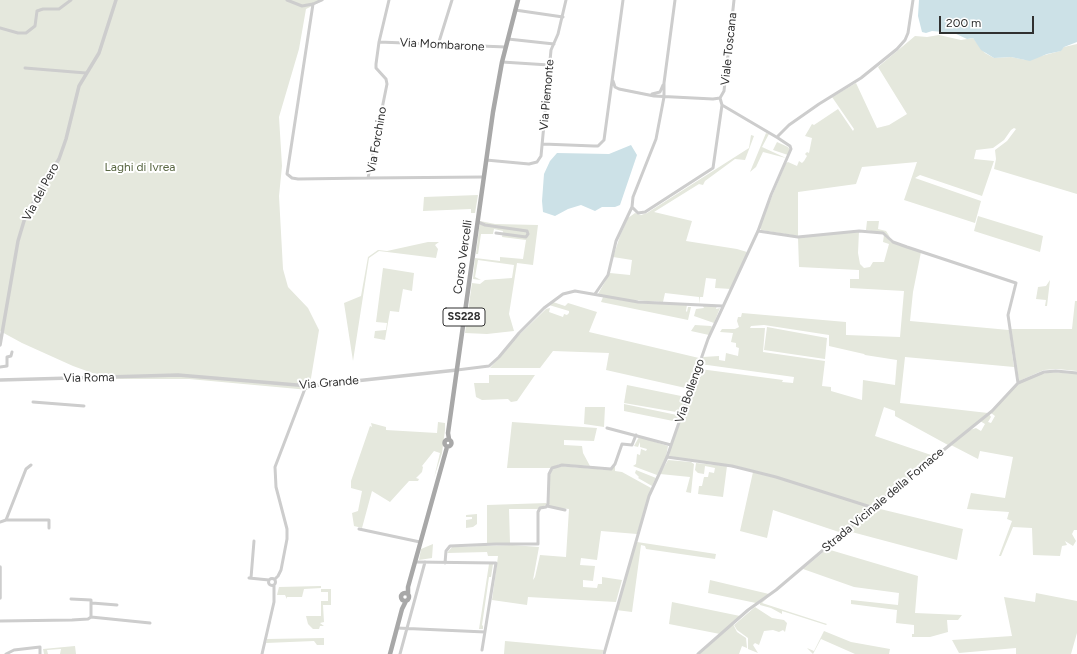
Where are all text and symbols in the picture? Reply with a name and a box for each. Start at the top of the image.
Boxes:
scale bar [941,8,1036,34]
street label: Viale Toscana [718,12,740,86]
text: 200 m [946,16,981,30]
street label: Via Mombarone [399,36,485,54]
street label: Via Piemonte [537,59,557,131]
street label: Via Forchino [364,106,390,174]
street label: Via del Pero [20,160,62,224]
park label: Laghi di Ivrea [105,160,175,174]
street label: Corso Vercelli [451,219,475,295]
road number: SS228 [443,308,485,326]
street label: Via Bollengo [672,357,708,425]
street label: Via Roma [63,370,115,386]
street label: Via Grande [299,373,359,393]
street label: Strada Vicinale della Fornace [819,445,947,555]

